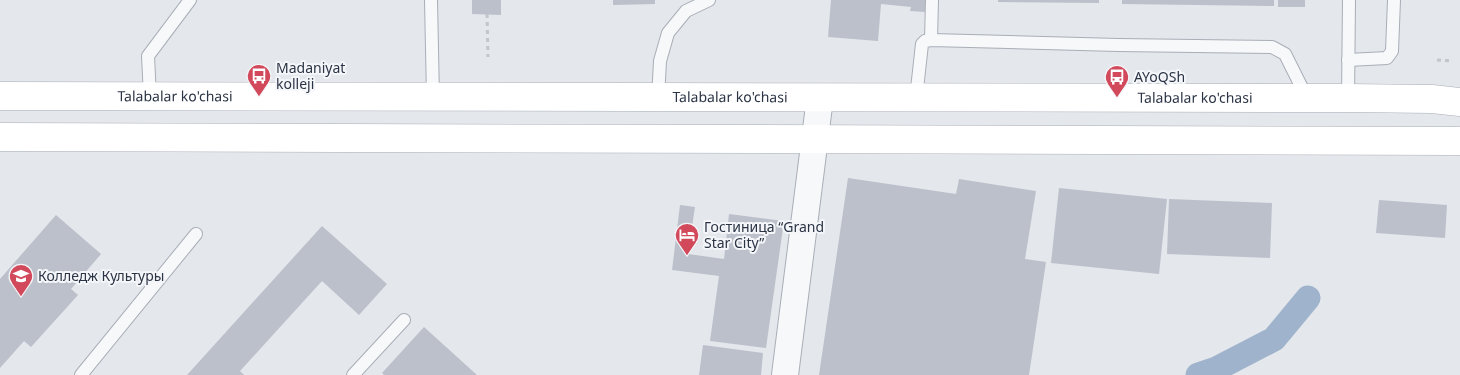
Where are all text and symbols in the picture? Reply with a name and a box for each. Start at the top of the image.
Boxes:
place label: Madaniyat kolleji [276,58,345,93]
bus stop icon: Madaniyat kolleji [246,63,272,97]
bus stop icon: AYoQSh [1104,64,1130,98]
place label: AYoQSh [1134,67,1185,86]
street label: Talabalar ko'chasi [117,86,233,105]
street label: Talabalar ko'chasi [672,87,788,106]
street label: Talabalar ko'chasi [1137,88,1253,107]
place label: Гостиница “Grand Star City” [704,217,824,252]
hotel icon: Гостиница “Grand Star City” [674,222,700,256]
school or university icon: Колледж Культуры [8,263,34,297]
place label: Колледж Культуры [38,266,164,285]

